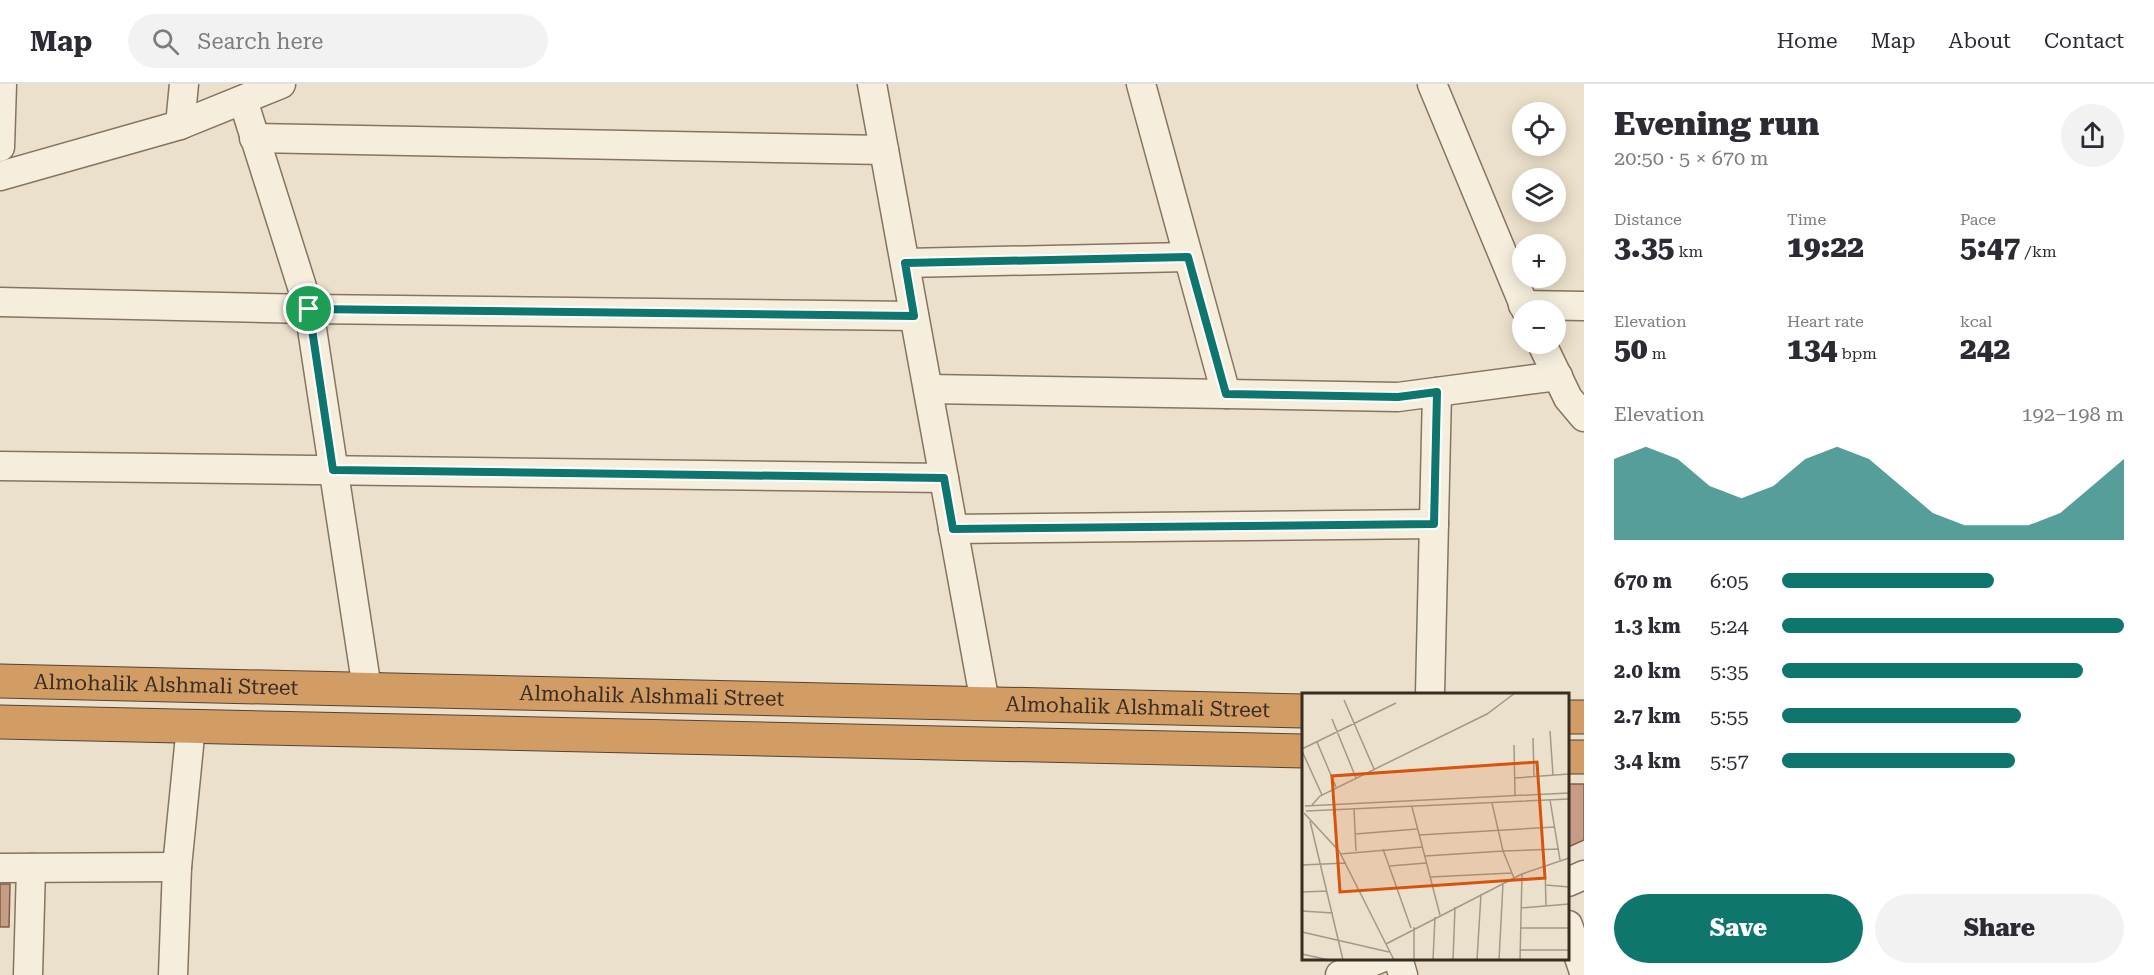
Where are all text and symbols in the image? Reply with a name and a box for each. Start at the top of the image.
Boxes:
search box [128,14,548,68]
text: Map [30,25,92,58]
icon: search [149,25,182,58]
text: Search here [197,29,323,54]
text: Home [1777,29,1838,53]
text: Map [1871,29,1916,53]
text: About [1949,29,2011,53]
text: Contact [2044,29,2124,53]
map controls [1512,102,1566,354]
button: locate [1512,102,1566,156]
text: Evening run [1614,104,1819,143]
button: share [2061,104,2124,167]
text: 20:50 · 5 × 670 m [1614,146,1769,170]
button: layers [1512,168,1566,222]
text: Distance [1614,210,1682,229]
text: Time [1787,210,1826,229]
text: Pace [1960,210,1996,229]
text: 3.35 [1614,229,1674,264]
text: 19:22 [1787,229,1864,264]
text: 5:47 [1960,229,2020,264]
button: + [1512,234,1566,288]
text: km [1674,242,1703,261]
text: /km [2020,242,2057,261]
pin [283,283,334,334]
icon: arrive [292,292,325,325]
button: − [1512,300,1566,354]
text: Elevation [1614,312,1687,331]
text: Heart rate [1787,312,1864,331]
text: kcal [1960,312,1992,331]
text: 50 [1614,331,1648,366]
text: 134 [1787,331,1837,366]
text: 242 [1960,331,2010,366]
text: m [1648,344,1666,363]
text: bpm [1837,344,1877,363]
text: Elevation [1614,402,1705,426]
text: 192–198 m [2021,402,2124,426]
text: 670 m [1614,569,1672,593]
text: 6:05 [1710,569,1749,593]
text: 1.3 km [1614,614,1681,638]
text: 5:24 [1710,614,1749,638]
text: 2.0 km [1614,659,1681,683]
text: 5:35 [1710,659,1749,683]
street label: Almohalik Alshmali Street [33,670,299,700]
street label: Almohalik Alshmali Street [519,681,785,711]
street label: Almohalik Alshmali Street [1005,692,1270,722]
inset map [1302,693,1569,960]
text: 2.7 km [1614,704,1681,728]
text: 5:55 [1710,704,1749,728]
text: 3.4 km [1614,749,1681,773]
text: 5:57 [1710,749,1749,773]
button: Save [1614,894,1863,963]
button: Share [1875,894,2124,963]

